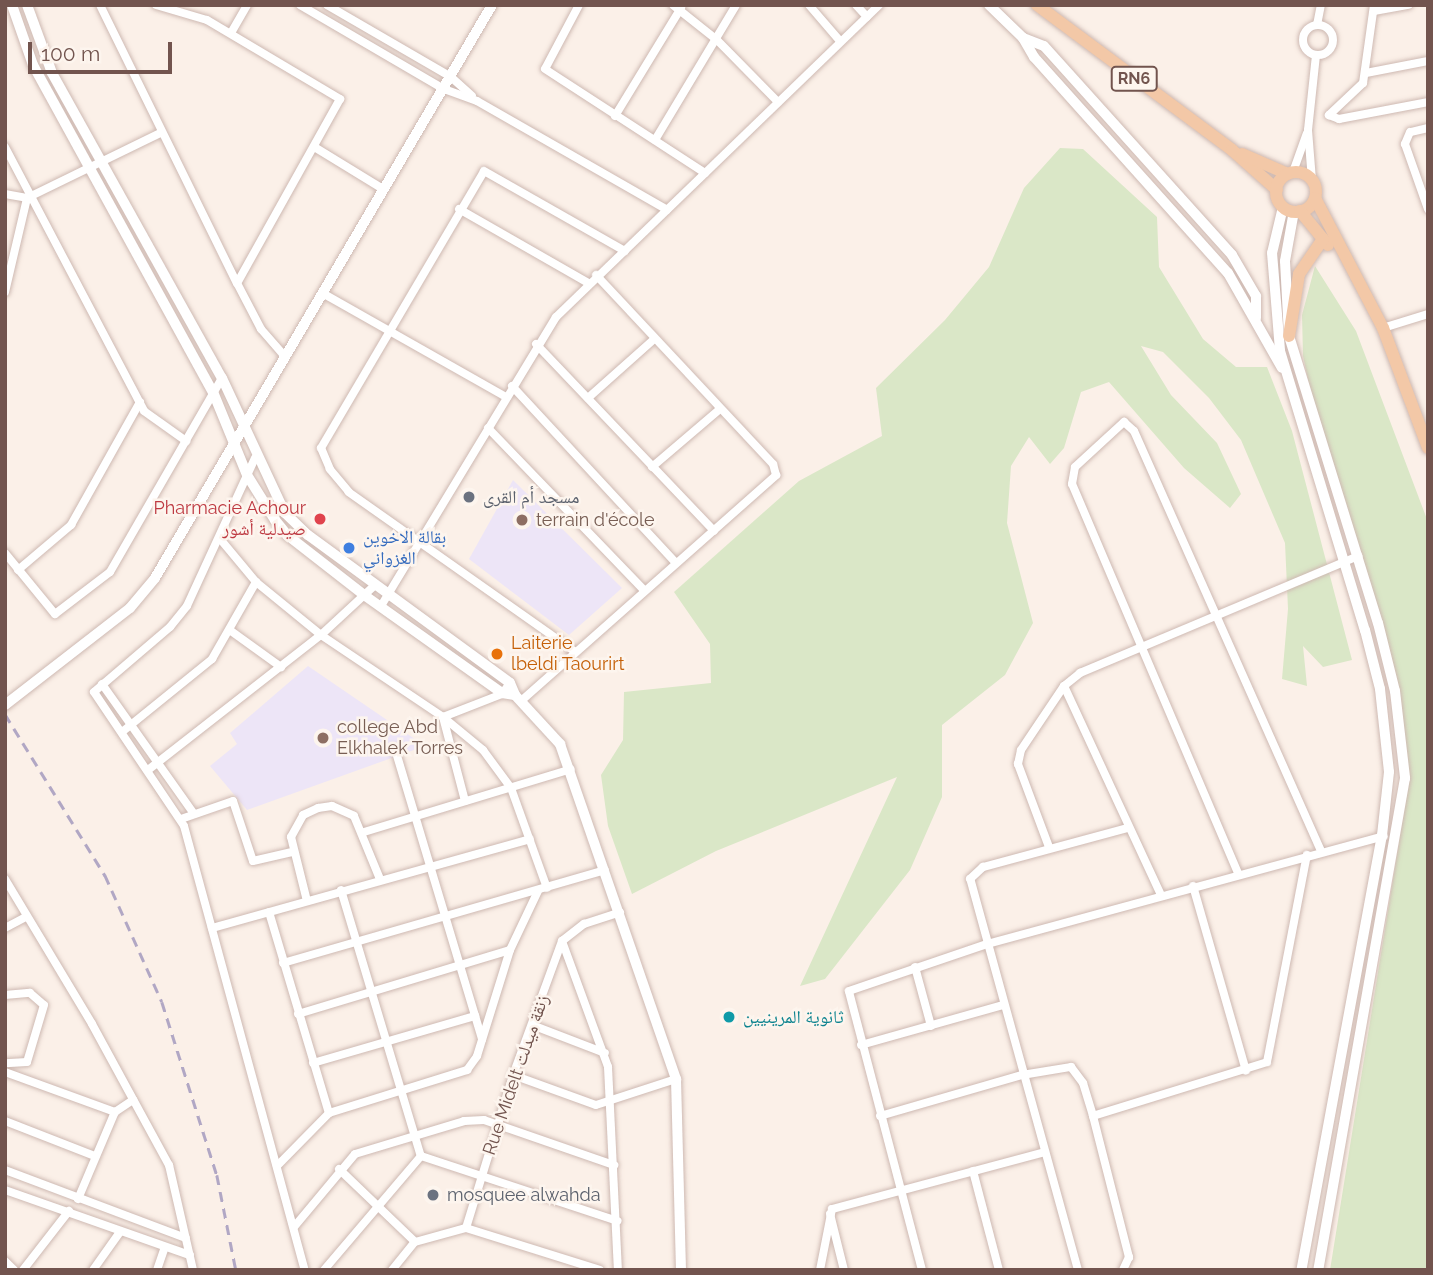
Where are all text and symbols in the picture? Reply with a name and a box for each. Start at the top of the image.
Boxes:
scale bar [32,28,175,72]
text: 100 m [41,41,100,66]
road number: RN6 [1110,66,1158,92]
place label: مسجد أم القرى [483,486,579,508]
marker: مسجد أم القرى [461,489,477,505]
place label: Pharmacie Achour صيدلية أشور [153,498,306,540]
place label: terrain d'école [536,509,655,531]
marker: Pharmacie Achour صيدلية أشور [312,511,328,527]
marker: terrain d'école [514,512,530,528]
place label: بقالة الاخوين الغزواني [363,527,446,570]
marker: بقالة الاخوين الغزواني [341,540,357,556]
place label: Laiterie lbeldi Taourirt [511,633,625,676]
marker: Laiterie lbeldi Taourirt [489,646,505,662]
place label: college Abd Elkhalek Torres [337,717,464,760]
marker: college Abd Elkhalek Torres [315,730,331,746]
street label: Rue Midelt زنقة ميدلت [478,992,554,1158]
place label: ثانوية المرينيين [743,1006,844,1028]
marker: ثانوية المرينيين [721,1009,737,1025]
place label: mosquee alwahda [447,1184,601,1206]
marker: mosquee alwahda [425,1187,441,1203]

